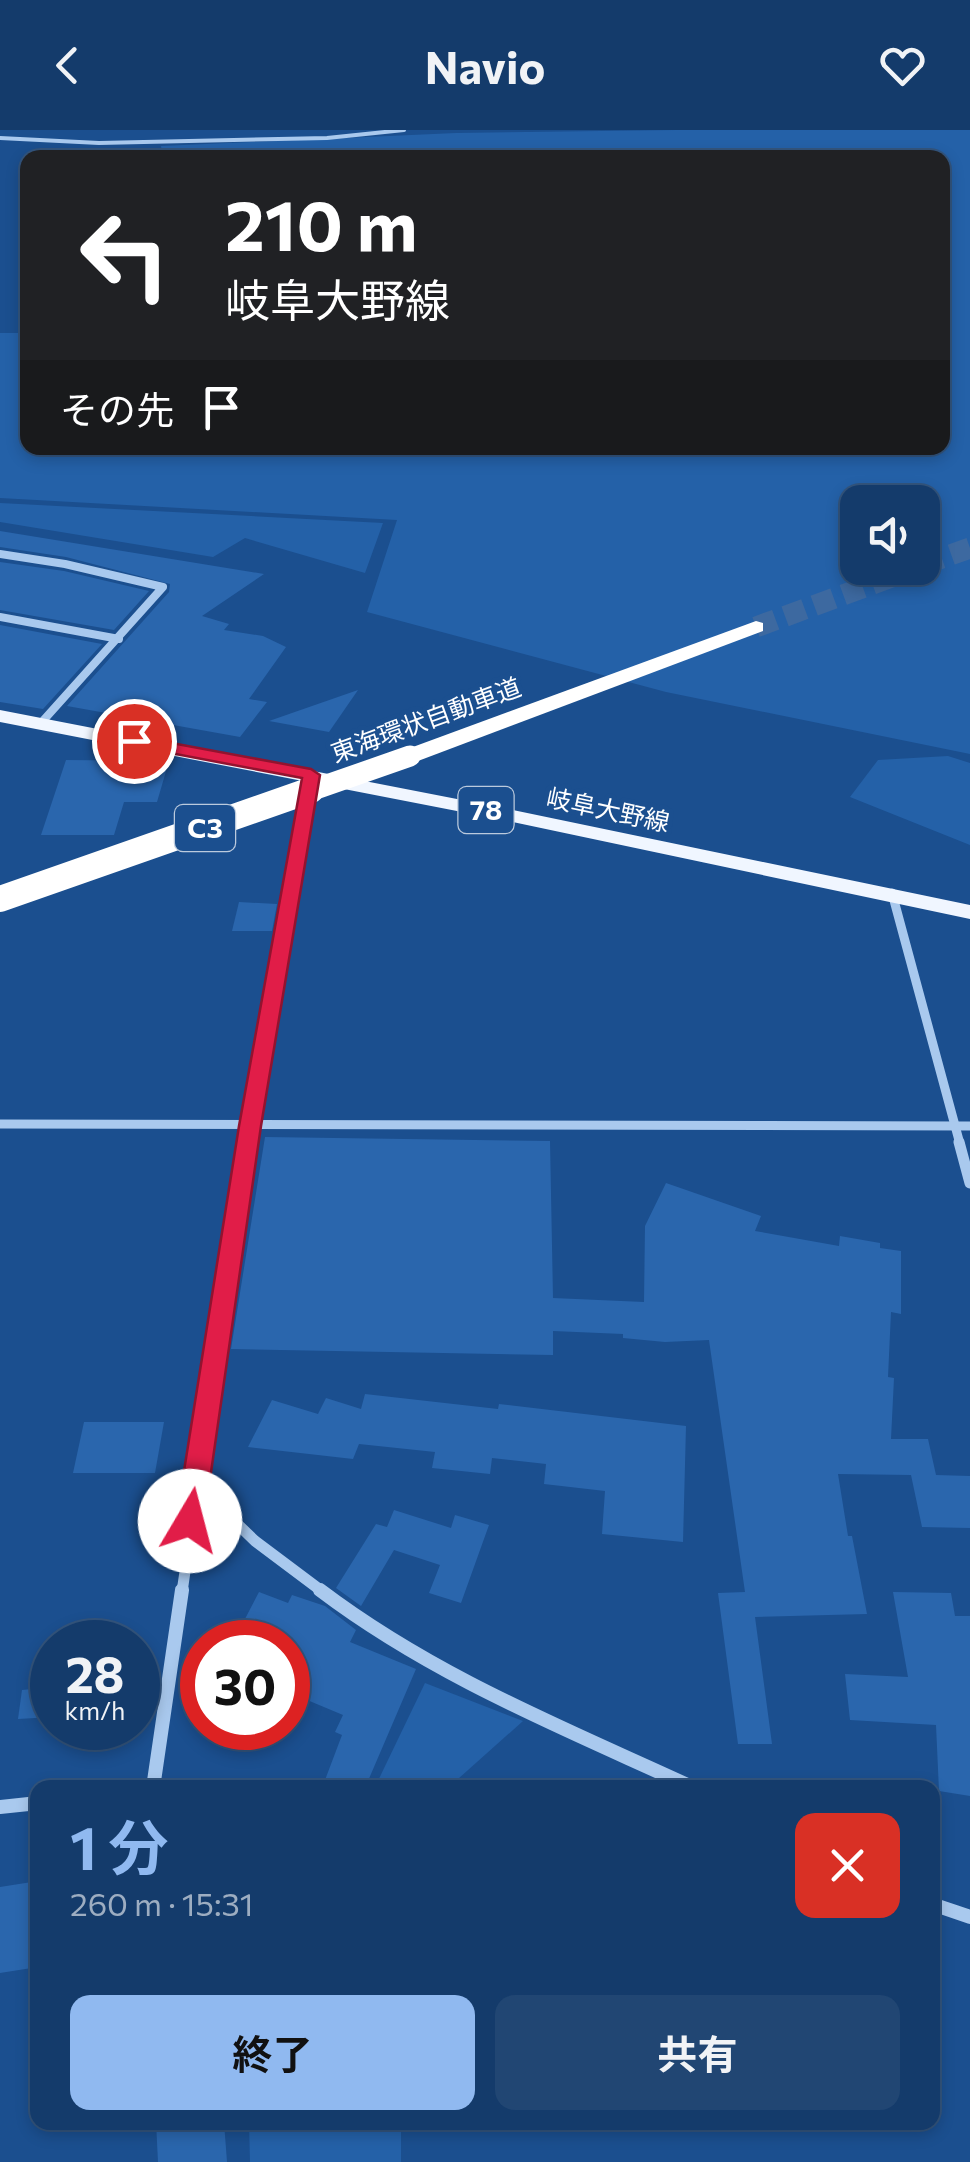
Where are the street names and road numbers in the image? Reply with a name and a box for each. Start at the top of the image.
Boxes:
street label: 東海環状自動車道 [327,671,525,767]
street label: 岐阜大野線 [544,781,672,837]
road number: 78 [458,787,514,833]
road number: C3 [175,805,235,851]

